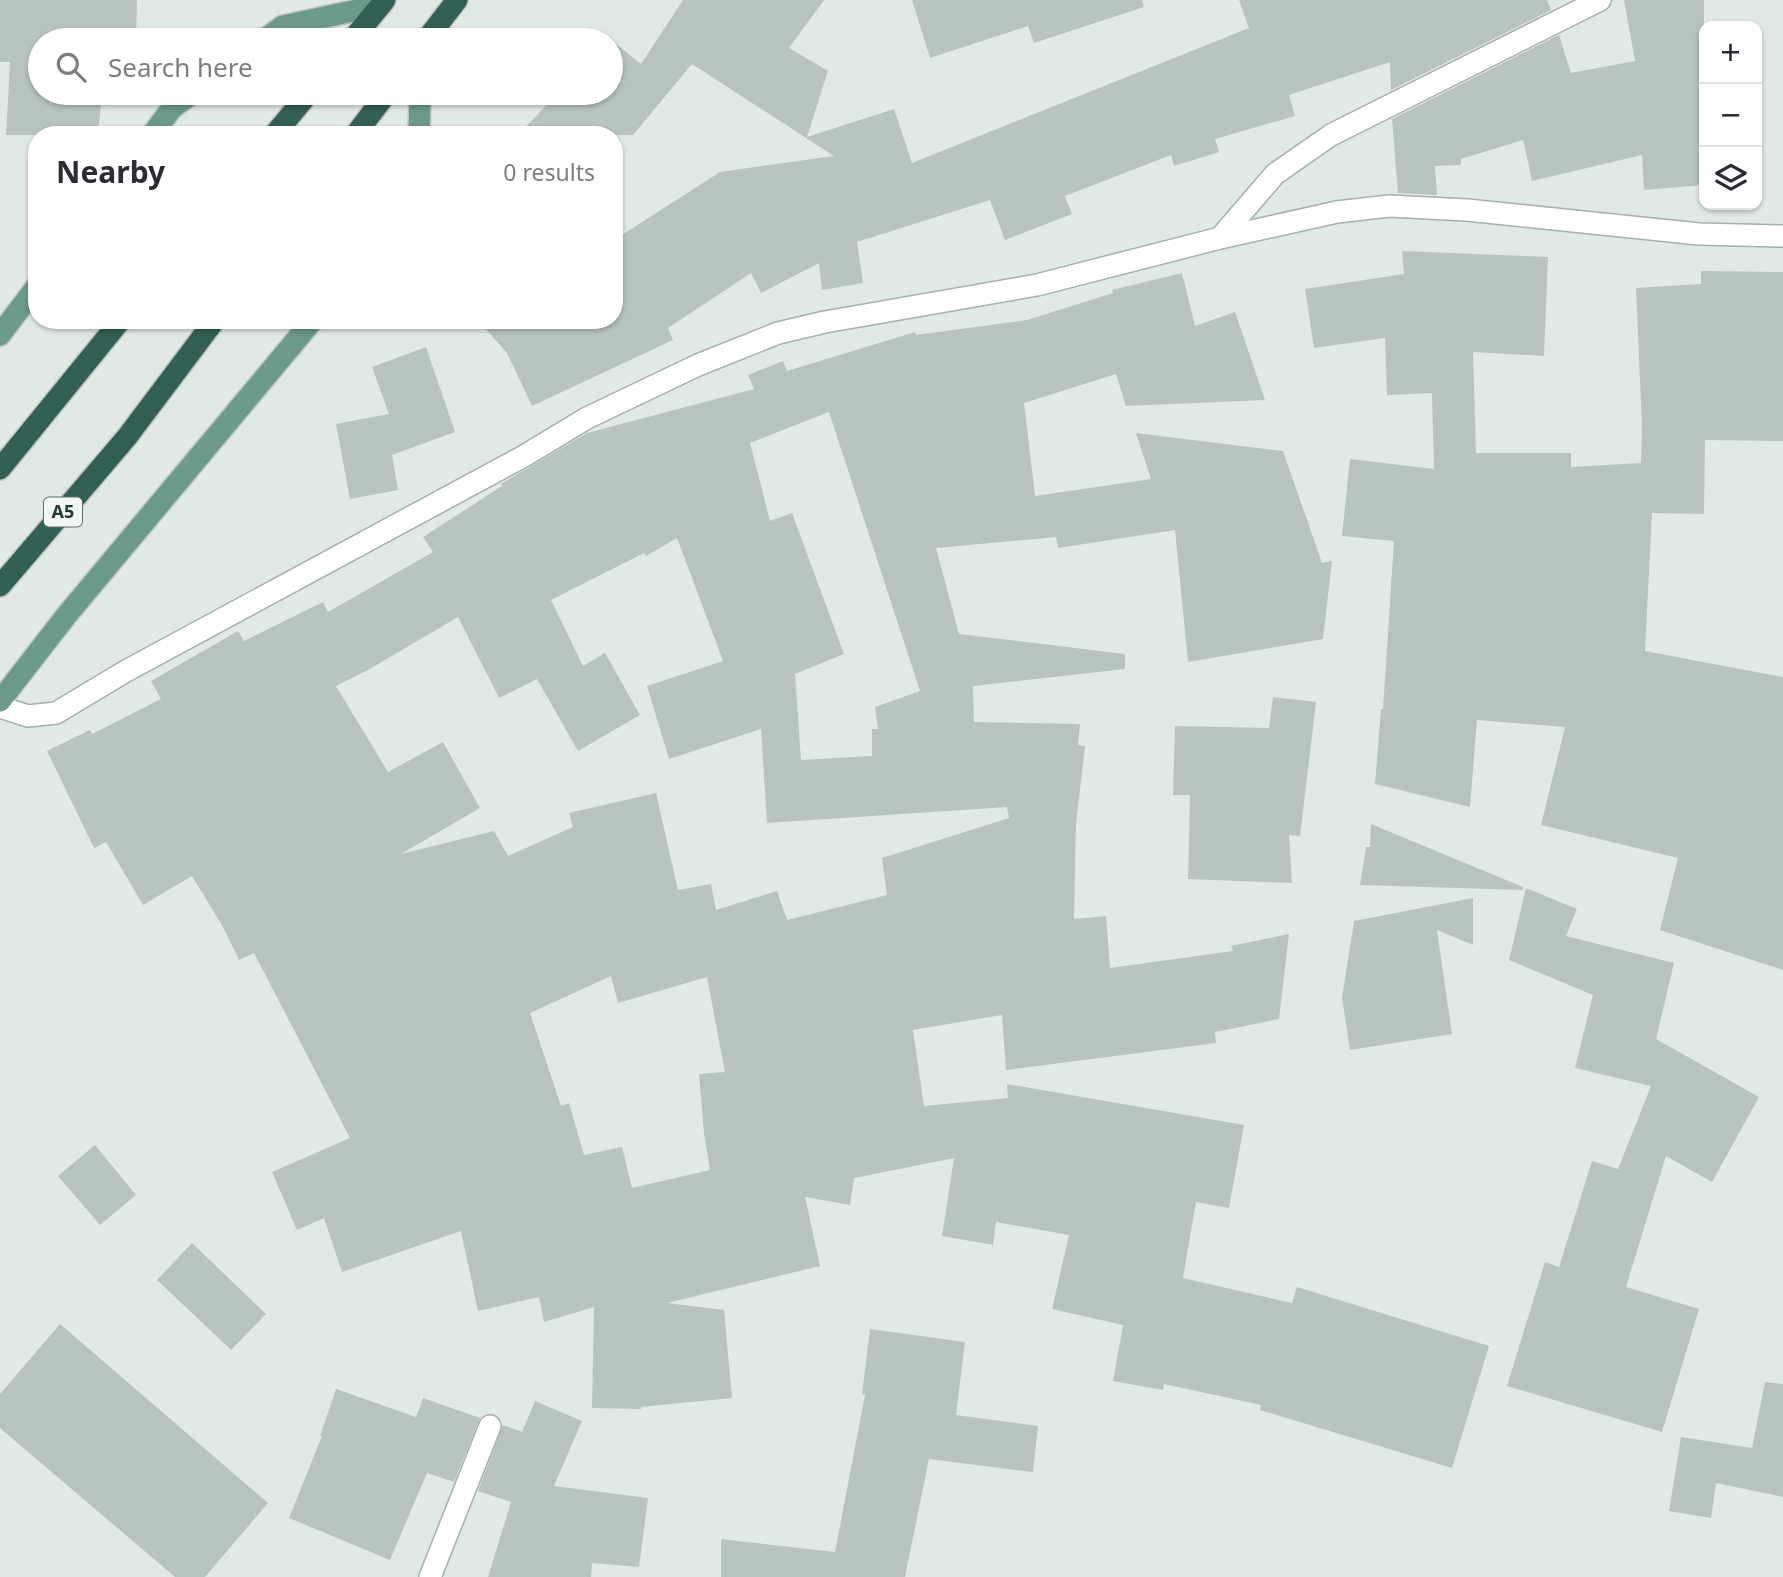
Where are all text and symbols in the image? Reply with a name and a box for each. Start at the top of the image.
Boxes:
map controls [1699,21,1762,210]
button: + [1699,21,1762,84]
search box [28,28,623,105]
icon: search [52,48,90,86]
text: Search here [108,49,253,85]
button: − [1699,84,1762,147]
button: layers [1699,147,1762,210]
text: Nearby [56,151,165,192]
text: 0 results [503,156,595,188]
road number: A5 [44,498,82,526]

